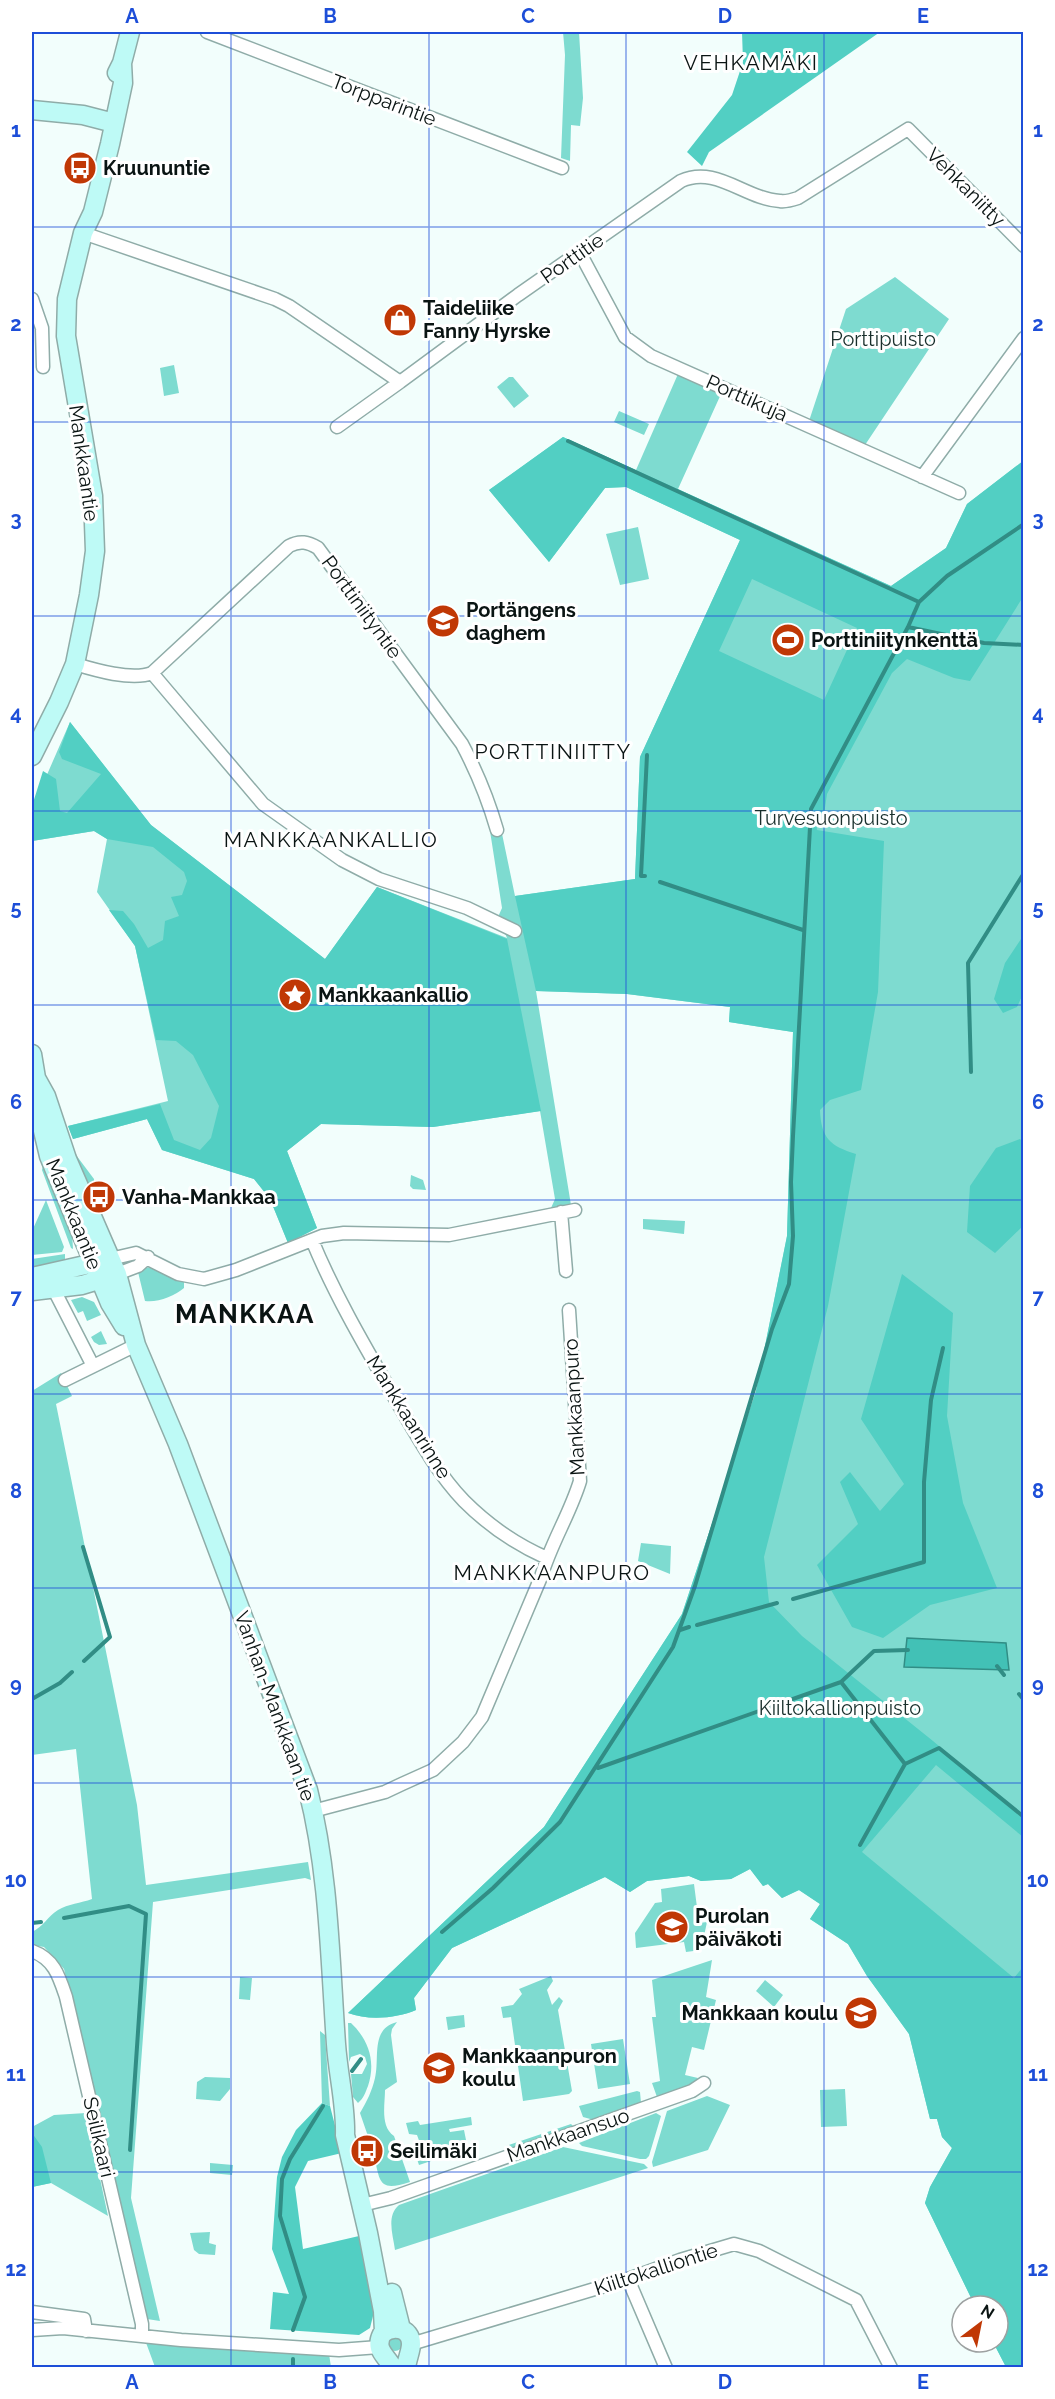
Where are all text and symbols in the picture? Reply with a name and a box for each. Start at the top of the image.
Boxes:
text: A [125,4,139,28]
text: B [323,4,337,28]
text: C [521,4,535,28]
text: D [718,4,732,28]
text: E [917,4,929,28]
district label: VEHKAMÄKI [683,50,819,75]
street label: Torpparintie [328,69,440,131]
text: 1 [11,118,21,142]
text: 1 [1033,118,1043,142]
street label: Vehkaniitty [922,143,1011,232]
bus stop icon: Kruununtie [62,150,98,186]
place label: Kruununtie [103,156,210,180]
street label: Porttitie [536,227,608,288]
place label: Taideliike Fanny Hyrske [423,296,551,343]
shop icon: Taideliike Fanny Hyrske [382,302,418,338]
text: 2 [10,312,22,336]
text: 2 [1032,312,1044,336]
park label: Porttipuisto [830,327,936,351]
street label: Porttikuja [702,369,792,427]
street label: Mankkaantie [64,403,104,523]
text: 3 [10,507,22,531]
text: 3 [1032,507,1044,531]
street label: Porttiniityntie [317,551,407,663]
place label: Portängens daghem [466,598,576,645]
school or university icon: Portängens daghem [425,603,461,639]
sports icon: Porttiniitynkenttä [770,622,806,658]
place label: Porttiniitynkenttä [811,628,978,652]
text: 4 [10,701,22,725]
text: 4 [1032,701,1044,725]
district label: PORTTINIITTY [474,739,632,764]
park label: Turvesuonpuisto [754,806,908,830]
district label: MANKKAANKALLIO [224,827,438,852]
text: 5 [10,896,22,920]
text: 5 [1032,896,1044,920]
place icon: Mankkaankallio [277,977,313,1013]
place label: Mankkaankallio [318,983,468,1007]
text: 6 [10,1090,22,1114]
text: 6 [1032,1090,1044,1114]
street label: Mankkaantie [41,1155,107,1273]
bus stop icon: Vanha-Mankkaa [81,1179,117,1215]
place label: Vanha-Mankkaa [122,1185,276,1209]
text: 7 [10,1285,22,1309]
text: 7 [1032,1285,1044,1309]
district label: MANKKAA [175,1299,315,1329]
street label: Mankkaanpuro [558,1338,590,1476]
street label: Mankkaanrinne [361,1351,457,1483]
text: 8 [10,1479,22,1503]
text: 8 [1032,1479,1044,1503]
district label: MANKKAANPURO [454,1560,650,1585]
street label: Vanhan-Mankkaan tie [229,1608,321,1804]
text: 9 [10,1673,22,1697]
text: 9 [1032,1673,1044,1697]
park label: Kiiltokallionpuisto [759,1696,921,1720]
text: 10 [5,1868,27,1892]
text: 10 [1027,1868,1049,1892]
place label: Purolan päiväkoti [695,1904,782,1951]
school or university icon: Purolan päiväkoti [654,1909,690,1945]
school or university icon: Mankkaan koulu [843,1995,879,2031]
place label: Mankkaan koulu [681,2001,838,2025]
place label: Mankkaanpuron koulu [462,2044,617,2091]
school or university icon: Mankkaanpuron koulu [421,2050,457,2086]
text: 11 [6,2062,26,2086]
text: 11 [1028,2062,1048,2086]
street label: Seilikaari [78,2094,120,2180]
street label: Mankkaansuo [504,2103,633,2167]
bus stop icon: Seilimäki [349,2133,385,2169]
place label: Seilimäki [390,2139,477,2163]
street label: Kiiltokalliontie [591,2238,721,2300]
text: 12 [5,2257,27,2281]
text: 12 [1027,2257,1049,2281]
north arrow [950,2294,1010,2354]
text: N [977,2300,998,2323]
text: A [125,2370,139,2394]
text: B [323,2370,337,2394]
text: C [521,2370,535,2394]
text: D [718,2370,732,2394]
text: E [917,2370,929,2394]

